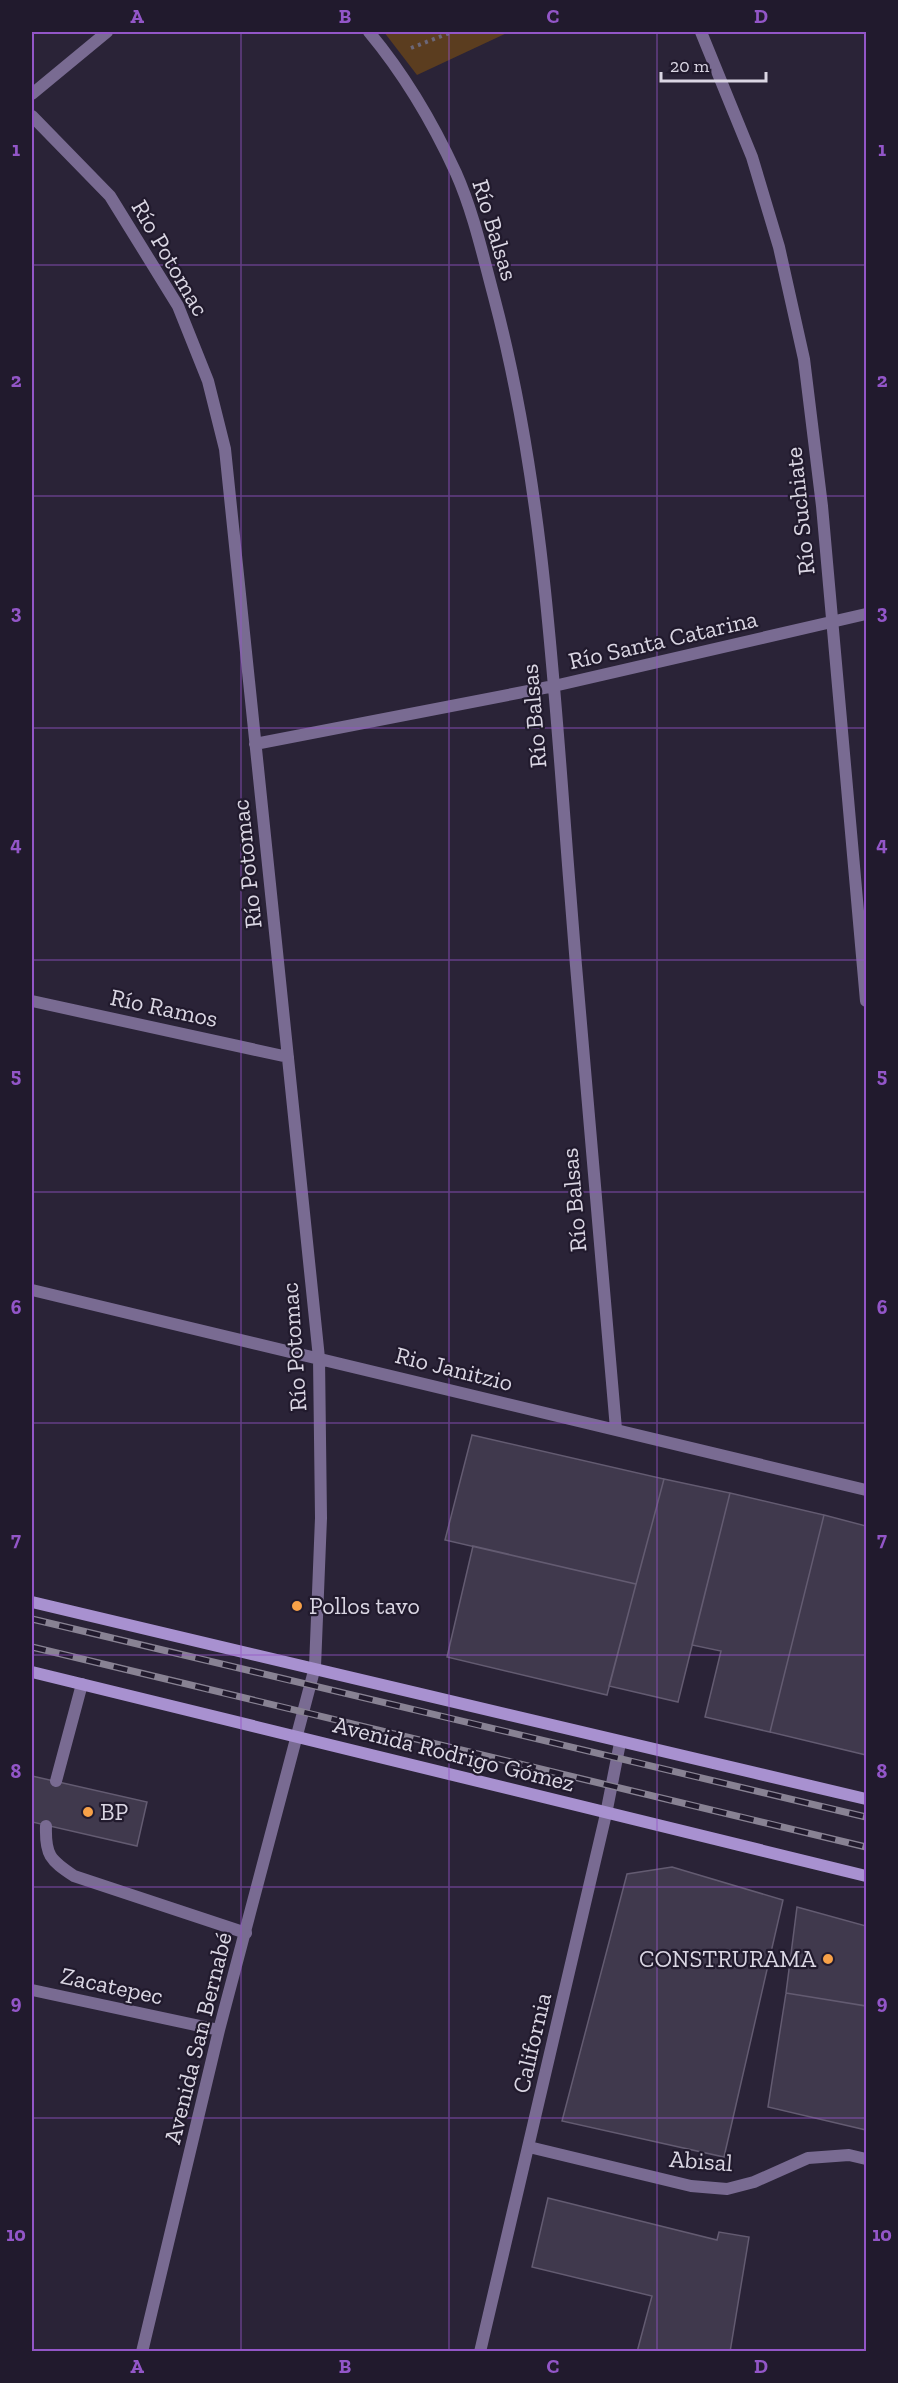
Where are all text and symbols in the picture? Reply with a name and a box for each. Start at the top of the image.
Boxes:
text: A [130,4,144,28]
text: B [339,4,351,28]
text: C [547,4,560,28]
text: D [754,4,768,28]
scale bar [661,45,766,83]
text: 20 m [670,55,710,77]
text: 1 [12,137,20,161]
text: 1 [878,137,886,161]
street label: Río Balsas [466,176,525,284]
street label: Río Potomac [126,194,215,321]
text: 2 [11,368,22,392]
text: 2 [877,368,888,392]
street label: Río Suchiate [778,446,821,577]
text: 3 [11,600,22,624]
text: 3 [877,600,888,624]
street label: Río Santa Catarina [566,604,761,675]
street label: Río Balsas [515,663,552,769]
street label: Río Potomac [225,798,268,930]
text: 4 [10,832,22,856]
text: 4 [876,832,888,856]
street label: Río Ramos [108,982,221,1033]
text: 5 [11,1063,21,1087]
text: 5 [877,1063,887,1087]
street label: Río Balsas [555,1147,592,1253]
street label: Río Potomac [275,1281,312,1413]
text: 6 [11,1295,22,1319]
text: 6 [877,1295,888,1319]
street label: Rio Janitzio [392,1340,516,1397]
text: 7 [11,1527,21,1551]
text: 7 [877,1527,887,1551]
place label: Pollos tavo [309,1591,420,1620]
marker: Pollos tavo [290,1599,304,1613]
street label: Avenida Rodrigo Gómez [330,1709,578,1798]
text: 8 [11,1759,22,1783]
text: 8 [877,1759,888,1783]
place label: BP [100,1797,128,1826]
marker: BP [81,1805,95,1819]
street label: Avenida San Bernabé [157,1929,238,2147]
place label: CONSTRURAMA [639,1944,816,1973]
marker: CONSTRURAMA [821,1952,835,1966]
street label: Zacatepec [58,1961,166,2010]
street label: California [506,1989,557,2096]
text: 9 [11,1990,22,2014]
text: 9 [877,1990,888,2014]
street label: Abisal [668,2144,734,2177]
text: 10 [6,2222,26,2246]
text: 10 [872,2222,892,2246]
text: A [130,2354,144,2378]
text: B [339,2354,351,2378]
text: C [547,2354,560,2378]
text: D [754,2354,768,2378]

